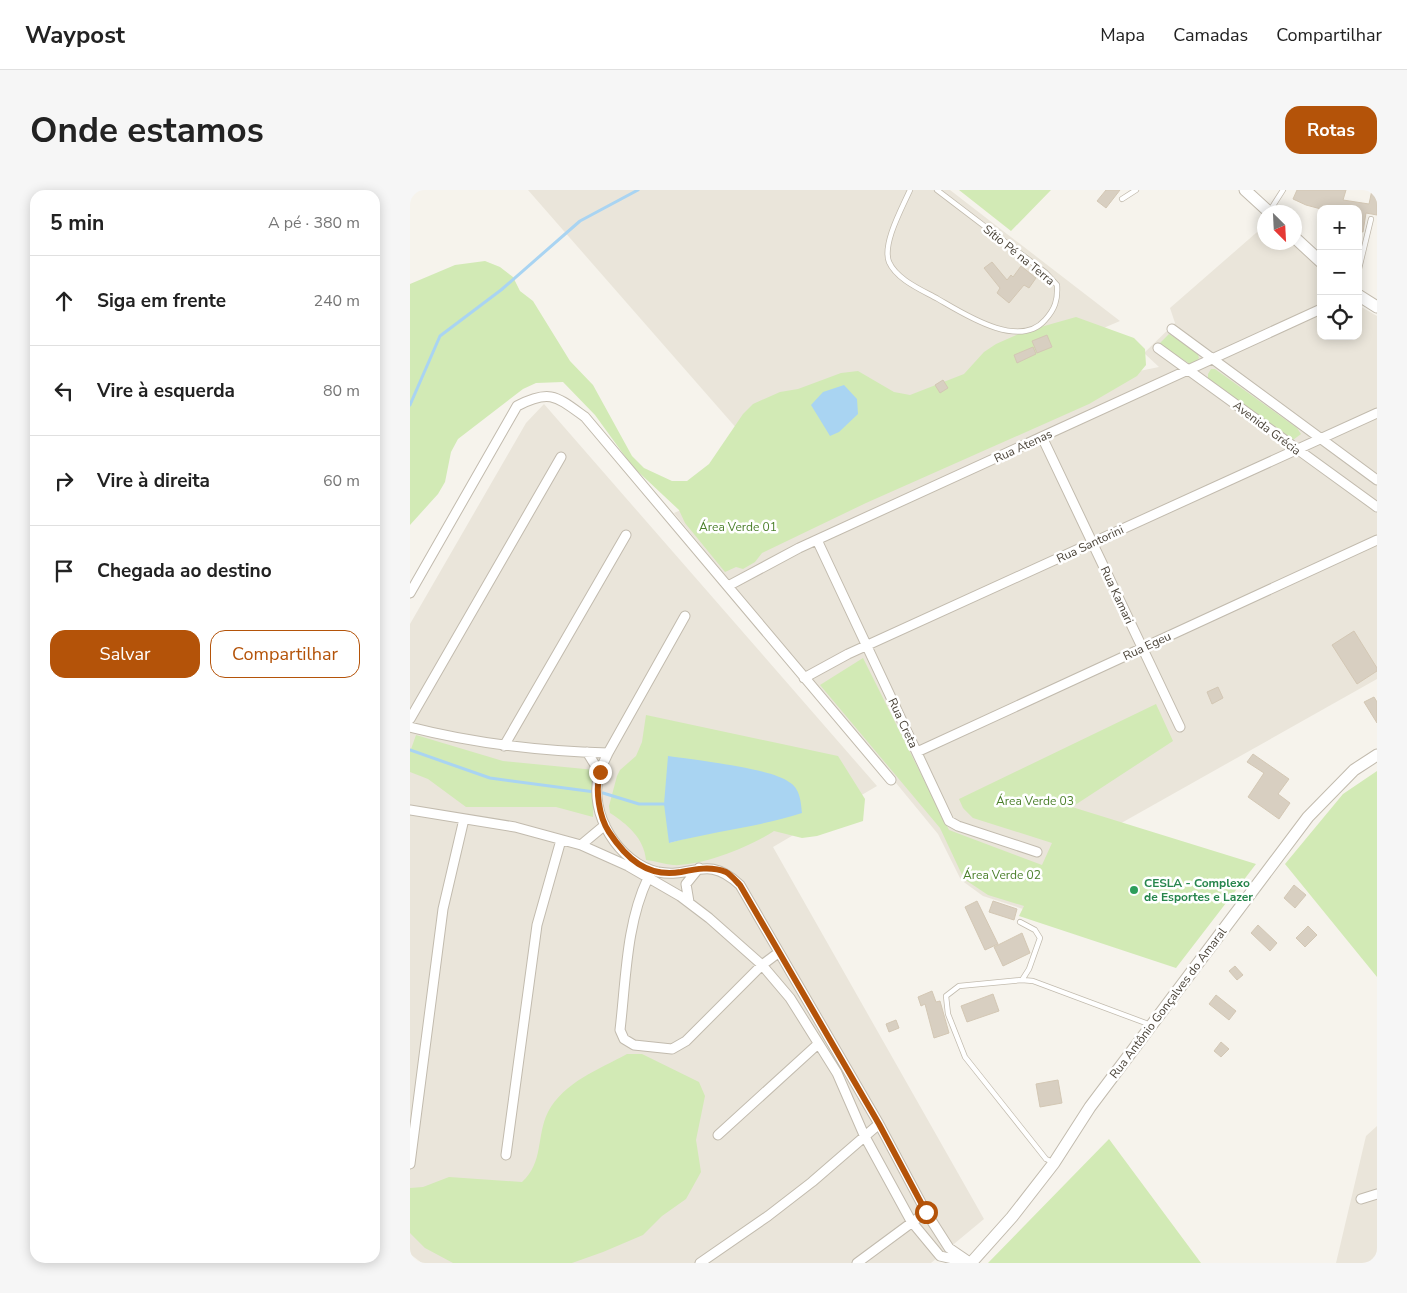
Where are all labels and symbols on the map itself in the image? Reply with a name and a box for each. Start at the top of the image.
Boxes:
north arrow [1257,205,1302,250]
street label: Sítio Pé na Terra [980,221,1058,289]
street label: Avenida Grécia [1230,397,1304,459]
street label: Rua Atenas [991,425,1055,466]
park label: Área Verde 01 [699,519,777,535]
street label: Rua Santorini [1054,521,1126,567]
street label: Rua Kamari [1097,564,1137,626]
street label: Rua Egeu [1120,628,1174,664]
street label: Rua Creta [884,695,922,751]
route end [589,761,612,784]
park label: Área Verde 03 [996,793,1074,809]
park label: Área Verde 02 [963,867,1041,883]
place label: CESLA - Complexo de Esportes e Lazer [1144,875,1253,905]
marker: CESLA - Complexo de Esportes e Lazer [1128,884,1140,896]
street label: Rua Antônio Gonçalves do Amaral [1106,924,1230,1082]
route start [915,1201,938,1224]

